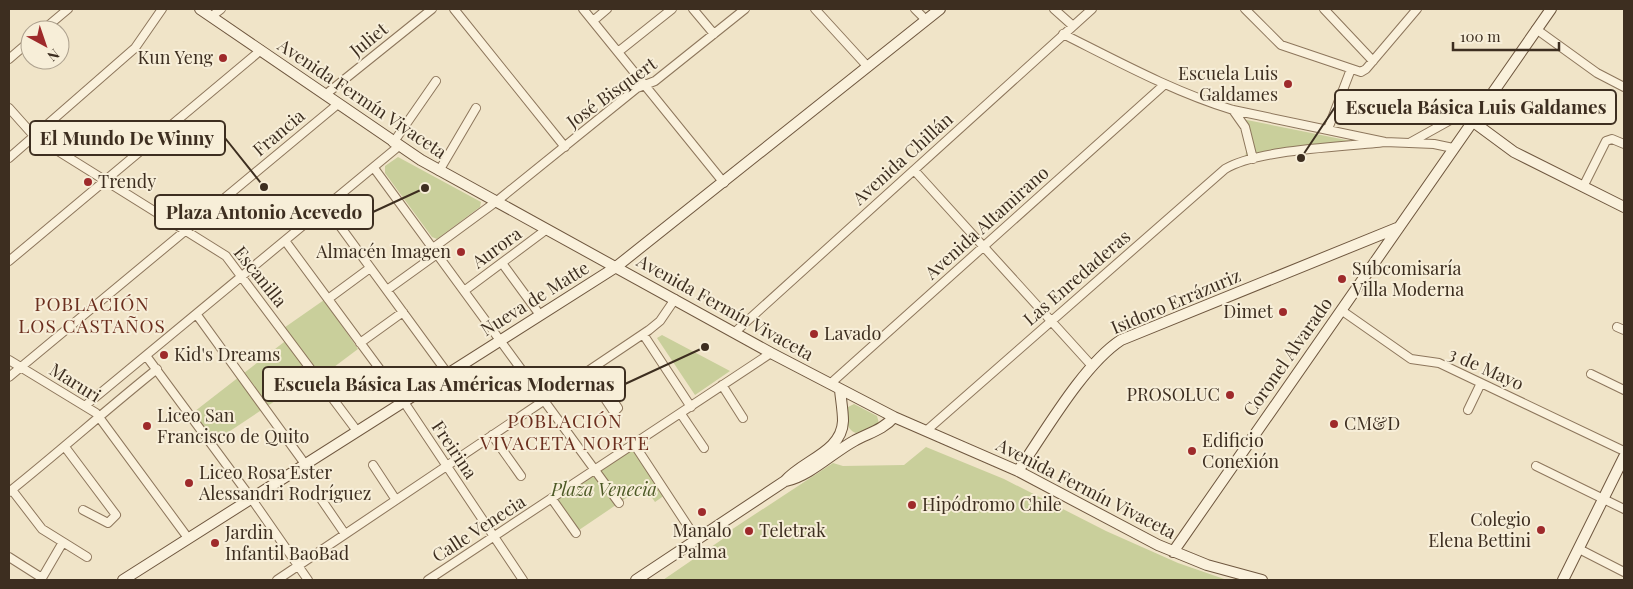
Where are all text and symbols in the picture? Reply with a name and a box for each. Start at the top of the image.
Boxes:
street label: Juliet [344,16,393,62]
north arrow [20,20,70,70]
scale bar [1453,20,1559,52]
text: 100 m [1460,26,1501,46]
street label: Avenida Fermín Vivaceta [273,32,452,164]
text: N [44,45,64,66]
place label: Kun Yeng [138,45,213,69]
street label: José Bisquert [561,51,662,134]
marker: Kun Yeng [217,52,229,64]
place label: Escuela Luis Galdames [1178,61,1278,106]
marker: Escuela Luis Galdames [1282,78,1294,90]
callout: Escuela Básica Luis Galdames [1335,90,1616,124]
text: Escuela Básica Luis Galdames [1346,93,1607,119]
street label: Francia [247,103,309,161]
street label: Avenida Chillán [846,107,958,210]
callout: El Mundo De Winny [30,121,225,155]
text: El Mundo De Winny [40,124,214,150]
street label: Avenida Altamirano [919,160,1053,285]
place label: Trendy [98,169,156,193]
marker: Trendy [82,176,94,188]
callout: Plaza Antonio Acevedo [155,195,373,229]
text: Plaza Antonio Acevedo [166,198,362,224]
street label: Aurora [466,221,526,274]
street label: Las Enredaderas [1018,224,1135,330]
place label: Almacén Imagen [315,239,451,263]
street label: Escanilla [229,241,293,312]
marker: Almacén Imagen [455,246,467,258]
street label: Avenida Fermín Vivaceta [632,248,818,366]
street label: Nueva de Matte [476,255,593,341]
place label: Subcomisaría Villa Moderna [1351,256,1464,301]
street label: Isidoro Errázuriz [1107,263,1244,339]
marker: Subcomisaría Villa Moderna [1336,273,1348,285]
district label: POBLACIÓN LOS CASTAÑOS [18,290,166,338]
street label: Coronel Alvarado [1237,292,1337,421]
place label: Dimet [1223,299,1274,323]
marker: Dimet [1277,306,1289,318]
place label: Lavado [824,321,882,345]
marker: Lavado [808,328,820,340]
street label: 3 de Mayo [1445,341,1528,395]
place label: Kid's Dreams [174,342,280,366]
marker: Kid's Dreams [158,349,170,361]
street label: Maruri [45,357,106,407]
callout: Escuela Básica Las Américas Modernas [263,367,625,401]
text: Escuela Básica Las Américas Modernas [274,370,615,396]
place label: PROSOLUC [1126,382,1220,406]
marker: PROSOLUC [1224,389,1236,401]
place label: Liceo San Francisco de Quito [157,403,310,448]
district label: POBLACIÓN VIVACETA NORTE [479,407,650,455]
place label: CM&D [1344,411,1400,435]
street label: Freirina [427,416,483,483]
marker: CM&D [1328,418,1340,430]
marker: Liceo San Francisco de Quito [141,420,153,432]
place label: Edificio Conexión [1202,428,1279,473]
street label: Avenida Fermín Vivaceta [992,432,1180,544]
marker: Edificio Conexión [1186,445,1198,457]
place label: Liceo Rosa Ester Alessandri Rodríguez [198,460,371,505]
marker: Liceo Rosa Ester Alessandri Rodríguez [183,477,195,489]
park label: Plaza Venecia [550,477,657,501]
street label: Calle Venecia [427,489,530,567]
place label: Hipódromo Chile [922,492,1062,516]
marker: Hipódromo Chile [906,499,918,511]
marker: Manalo Palma [696,506,708,518]
place label: Colegio Elena Bettini [1428,507,1531,552]
place label: Manalo Palma [672,518,732,563]
place label: Teletrak [759,518,826,542]
place label: Jardin Infantil BaoBad [224,520,350,565]
marker: Colegio Elena Bettini [1535,524,1547,536]
marker: Teletrak [743,525,755,537]
marker: Jardin Infantil BaoBad [209,537,221,549]

